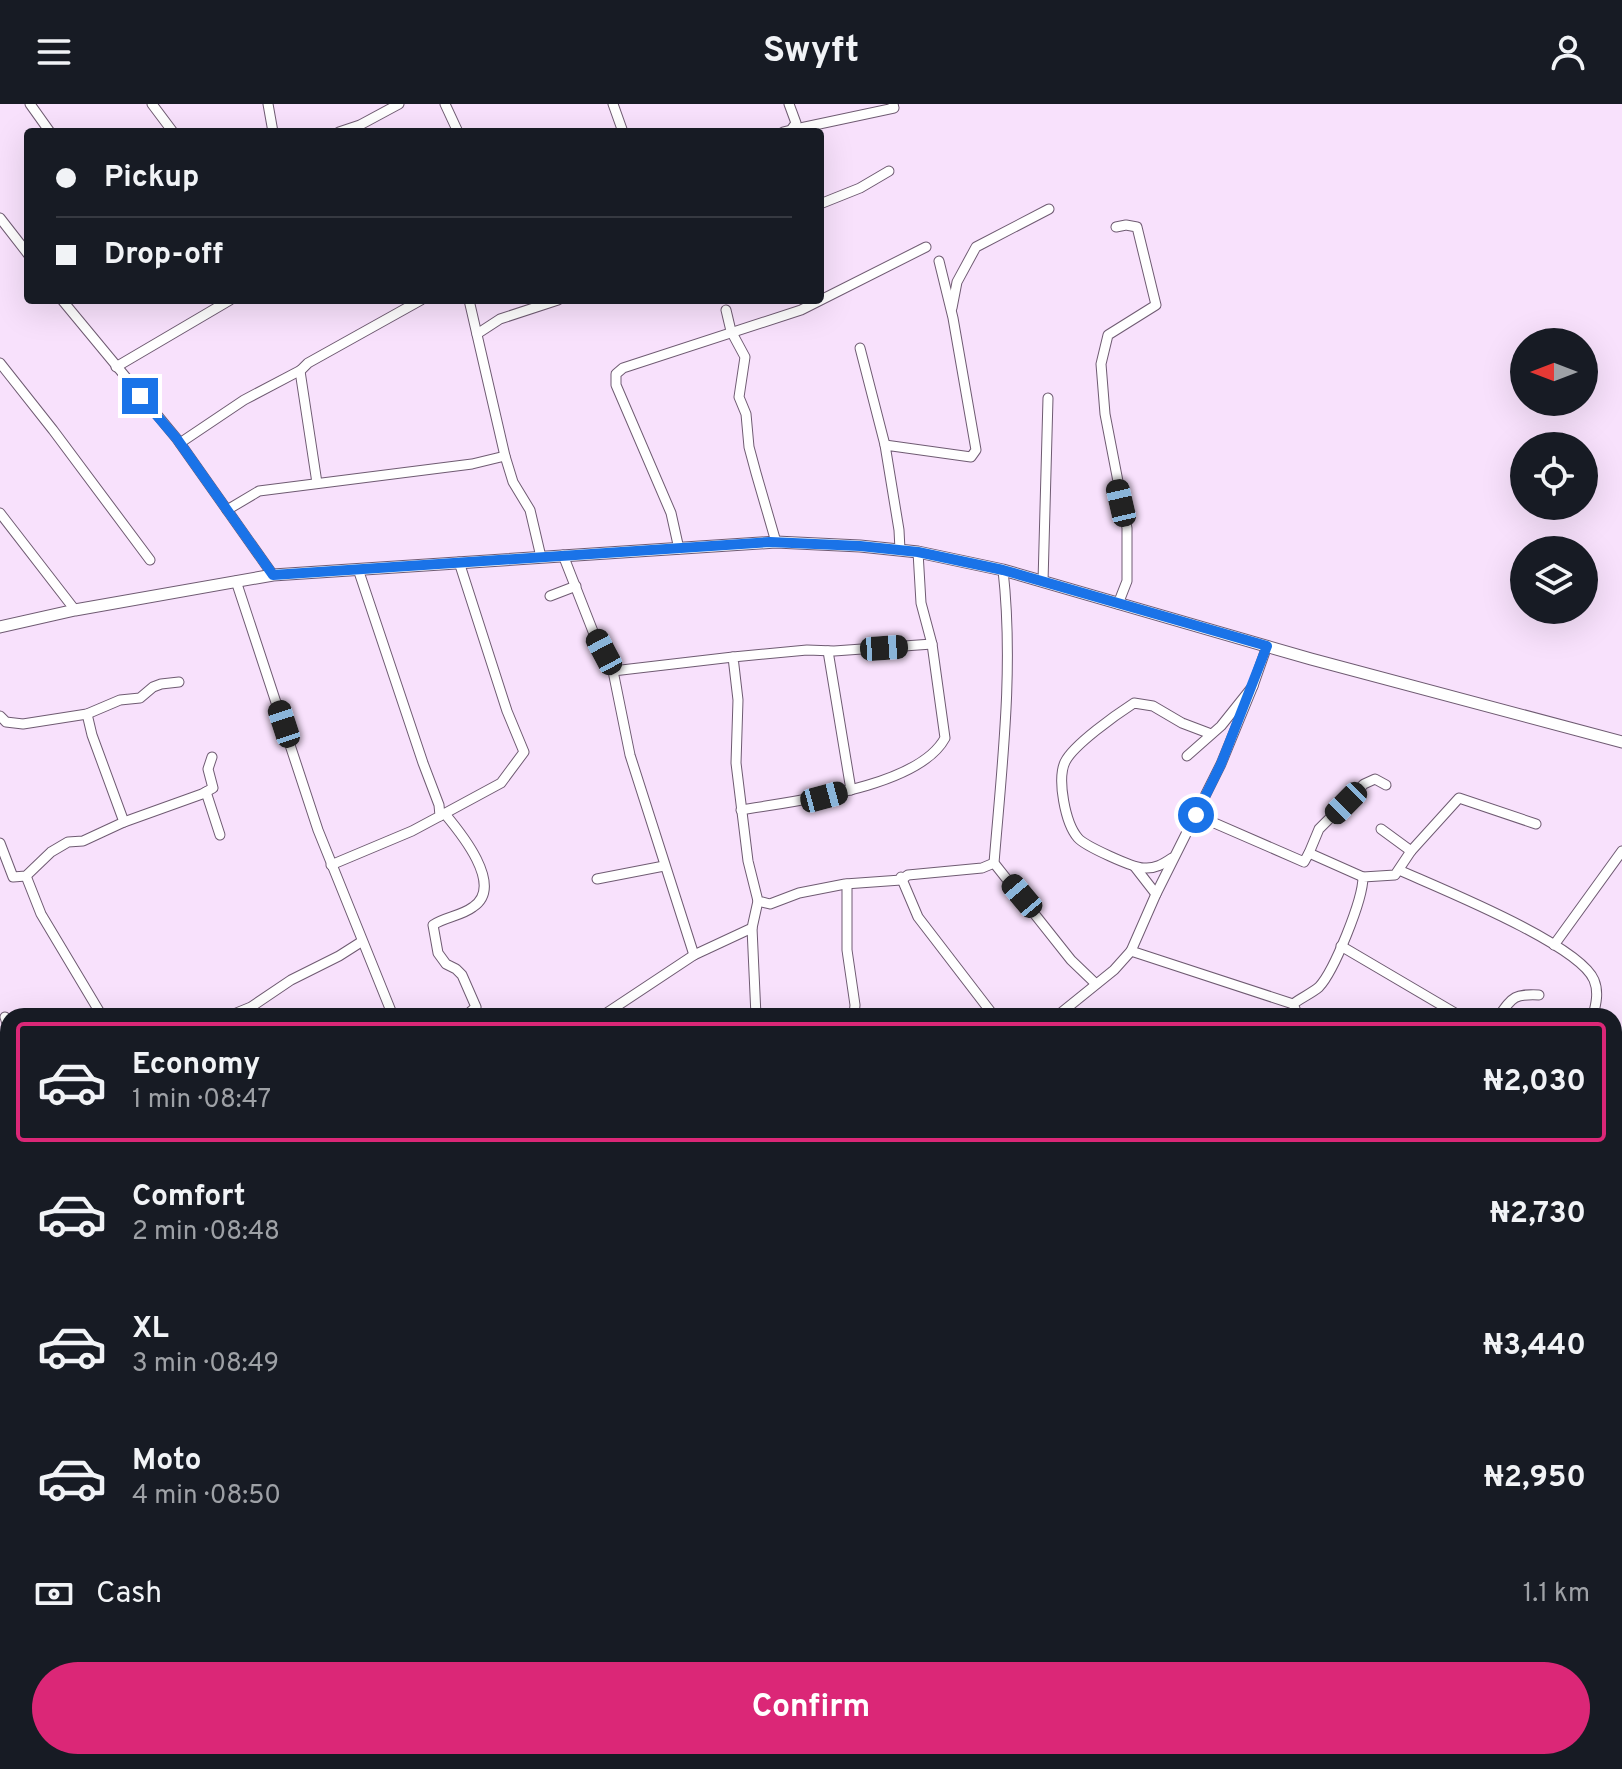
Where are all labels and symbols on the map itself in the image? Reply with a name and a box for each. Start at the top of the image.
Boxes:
north arrow [1510,328,1598,416]
route end [122,378,158,414]
car [1104,477,1138,529]
car [582,625,626,679]
car [859,634,909,662]
car [265,697,303,751]
car [1321,778,1371,828]
car [798,779,850,815]
route start [1178,797,1214,833]
car [997,870,1047,922]

